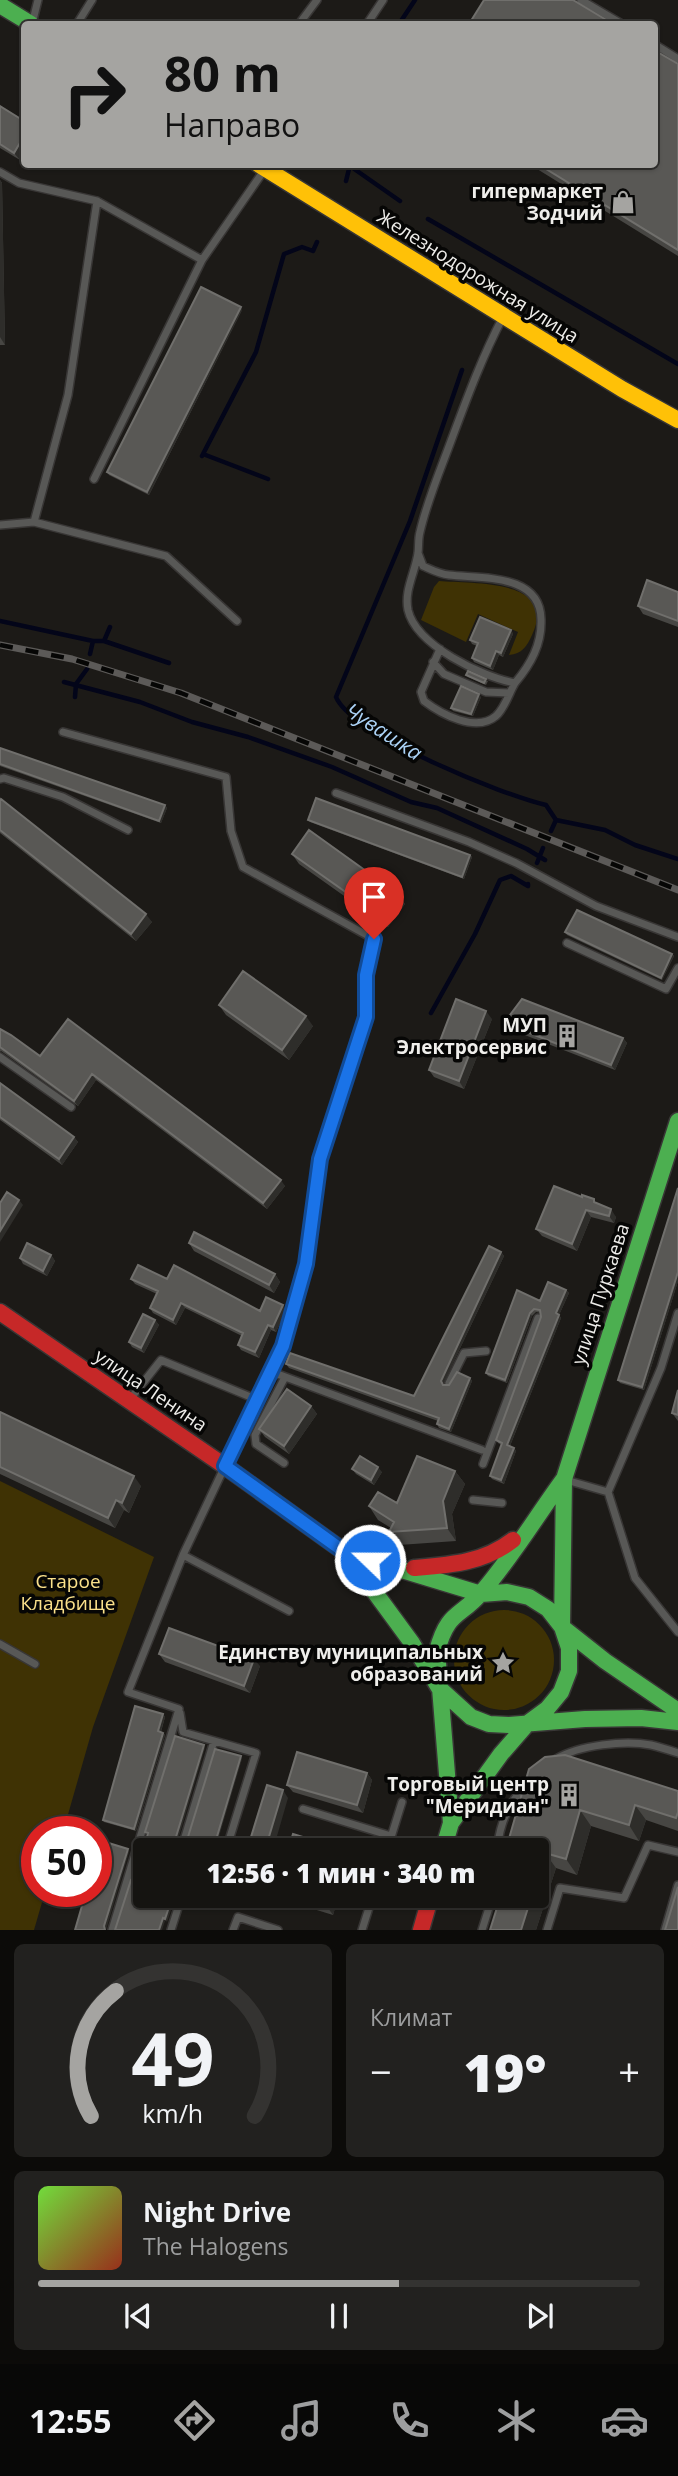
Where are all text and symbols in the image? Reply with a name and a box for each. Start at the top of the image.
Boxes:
text: 80 m [164,40,281,106]
icon: right [49,49,140,140]
text: Направо [164,103,300,146]
place label: гипермаркет Зодчий [472,178,603,226]
shop icon: гипермаркет Зодчий [609,188,637,216]
street label: Железнодорожная улица [372,203,584,349]
water label: Чувашка [340,696,428,766]
pin [344,867,404,939]
icon: arrive [355,878,393,916]
place label: МУП Электросервис [396,1012,547,1060]
building icon: МУП Электросервис [553,1022,581,1050]
street label: улица Пуркаева [565,1220,635,1368]
street label: улица Ленина [90,1343,212,1437]
position arrow [333,1523,407,1597]
park label: Старое Кладбище [20,1568,116,1616]
place label: Единству муниципальных образований [218,1639,483,1687]
place icon: Единству муниципальных образований [489,1649,517,1677]
place label: Торговый центр "Меридиан" [387,1771,549,1819]
building icon: Торговый центр "Меридиан" [555,1781,583,1809]
speed limit sign: 50 [21,1816,112,1907]
text: 12:56 · 1 мин · 340 m [206,1855,476,1891]
text: Климат [370,2001,452,2033]
text: 49 [131,2009,215,2108]
text: 19° [464,2036,546,2107]
text: − [370,2045,392,2097]
text: + [618,2045,640,2097]
text: km/h [143,2096,203,2130]
text: Night Drive [143,2194,291,2230]
text: The Halogens [143,2230,289,2262]
icon: previous [119,2297,157,2335]
icon: pause [320,2297,358,2335]
icon: next [521,2297,559,2335]
icon: directions [170,2396,219,2445]
icon: music [277,2396,326,2445]
icon: phone [385,2396,434,2445]
icon: climate [492,2396,541,2445]
icon: car [600,2396,649,2445]
text: 12:55 [29,2399,112,2442]

